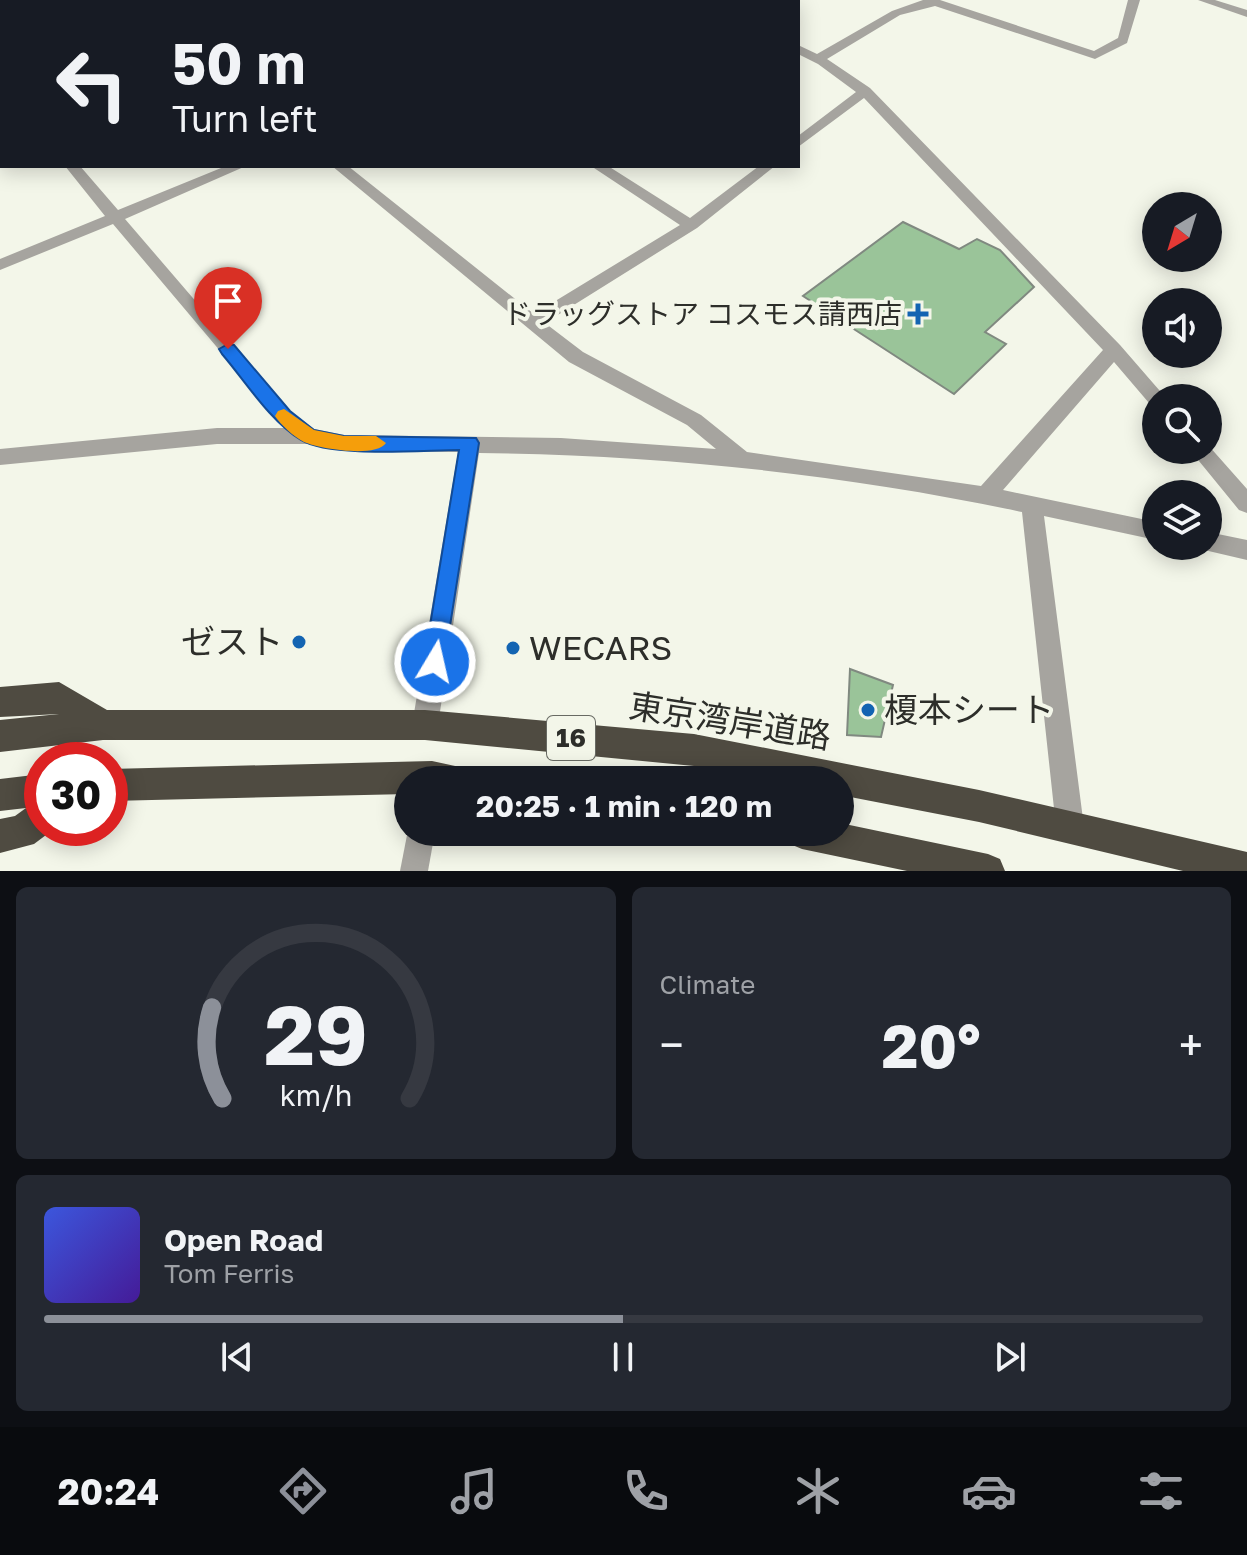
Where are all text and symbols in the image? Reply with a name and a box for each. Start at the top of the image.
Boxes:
text: 50 m [172,29,306,96]
icon: left [40,32,144,136]
text: Turn left [172,97,318,140]
north arrow [1142,192,1222,272]
map controls [1142,192,1222,560]
pin [194,267,262,349]
icon: arrive [206,279,250,323]
button: sound [1142,288,1222,368]
place label: ドラッグストア コスモス請西店 [503,297,902,330]
marker: ドラッグストア コスモス請西店 [909,305,927,323]
button: search [1142,384,1222,464]
button: layers [1142,480,1222,560]
position arrow [393,620,477,704]
place label: ゼスト [181,621,283,661]
place label: WECARS [529,627,672,667]
marker: ゼスト [290,633,308,651]
marker: WECARS [504,639,522,657]
street label: 東京湾岸道路 [626,684,834,756]
place label: 榎本シート [884,689,1054,729]
marker: 榎本シート [859,701,877,719]
road number: 16 [547,716,595,760]
speed limit sign: 30 [24,742,128,846]
text: 20:25 · 1 min · 120 m [476,788,772,824]
text: Climate [660,969,755,1000]
text: 29 [264,983,368,1083]
text: 20° [882,1009,981,1081]
text: − [660,1018,684,1071]
text: + [1179,1018,1203,1071]
text: km/h [279,1078,352,1112]
text: Open Road [164,1222,323,1258]
text: Tom Ferris [164,1258,294,1289]
icon: previous [215,1335,259,1379]
icon: pause [601,1335,645,1379]
icon: next [988,1335,1032,1379]
icon: directions [275,1463,331,1519]
icon: music [446,1463,502,1519]
icon: phone [618,1463,674,1519]
icon: climate [790,1463,846,1519]
icon: car [961,1463,1017,1519]
icon: filters [1133,1463,1189,1519]
text: 20:24 [58,1470,159,1513]

